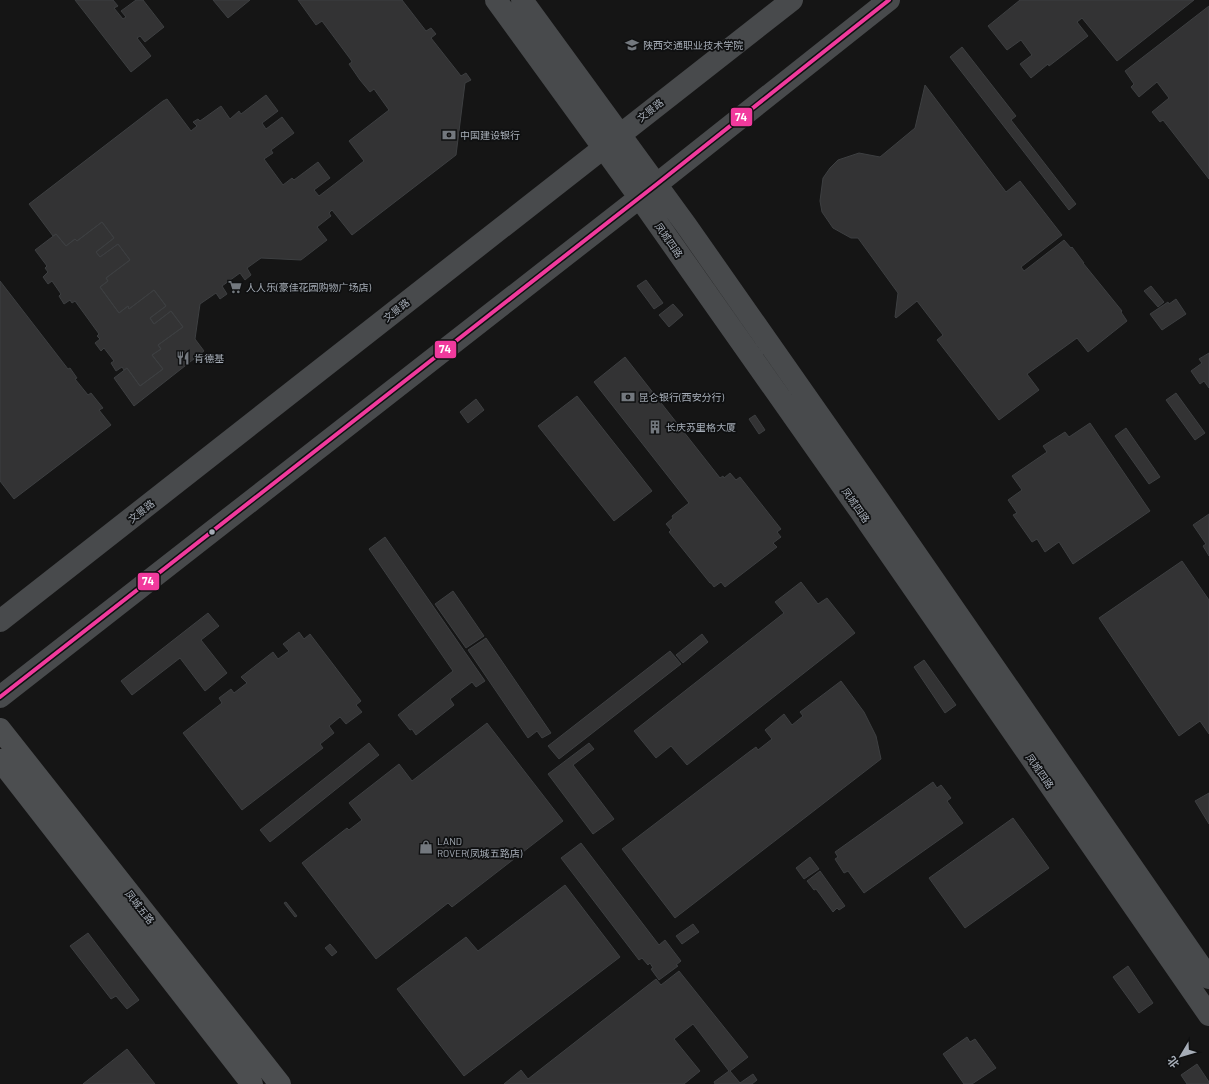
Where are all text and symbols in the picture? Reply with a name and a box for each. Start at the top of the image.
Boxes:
school or university icon: 陕西交通职业技术学院 [624,37,640,53]
place label: 陕西交通职业技术学院 [643,39,743,51]
street label: 文景路 [634,96,666,124]
line badge: 74 [730,107,753,127]
text: 74 [735,110,747,123]
bank icon: 中国建设银行 [441,127,457,143]
place label: 中国建设银行 [460,129,520,141]
street label: 凤城四路 [653,220,685,260]
supermarket icon: 人人乐(豪佳花园购物广场店) [227,279,243,295]
place label: 人人乐(豪佳花园购物广场店) [246,281,372,293]
street label: 文景路 [380,296,412,324]
line badge: 74 [434,340,457,359]
text: 74 [439,342,451,355]
restaurant icon: 肯德基 [175,350,191,366]
place label: 肯德基 [194,352,224,364]
bank icon: 昆仑银行(西安分行) [620,389,636,405]
place label: 昆仑银行(西安分行) [639,391,725,403]
building icon: 长庆苏里格大厦 [647,419,663,435]
place label: 长庆苏里格大厦 [666,421,736,433]
street label: 凤城四路 [840,485,872,525]
street label: 文景路 [125,497,157,525]
unlabelled marker [207,527,217,537]
line badge: 74 [137,572,160,591]
text: 74 [142,574,154,587]
street label: 凤城四路 [1024,751,1056,791]
place label: LAND ROVER(凤城五路店) [437,835,523,859]
shop icon: LAND ROVER(凤城五路店) [418,839,434,855]
street label: 凤城五路 [123,888,157,926]
north arrow [1161,1036,1201,1076]
text: 北 [1164,1054,1181,1071]

